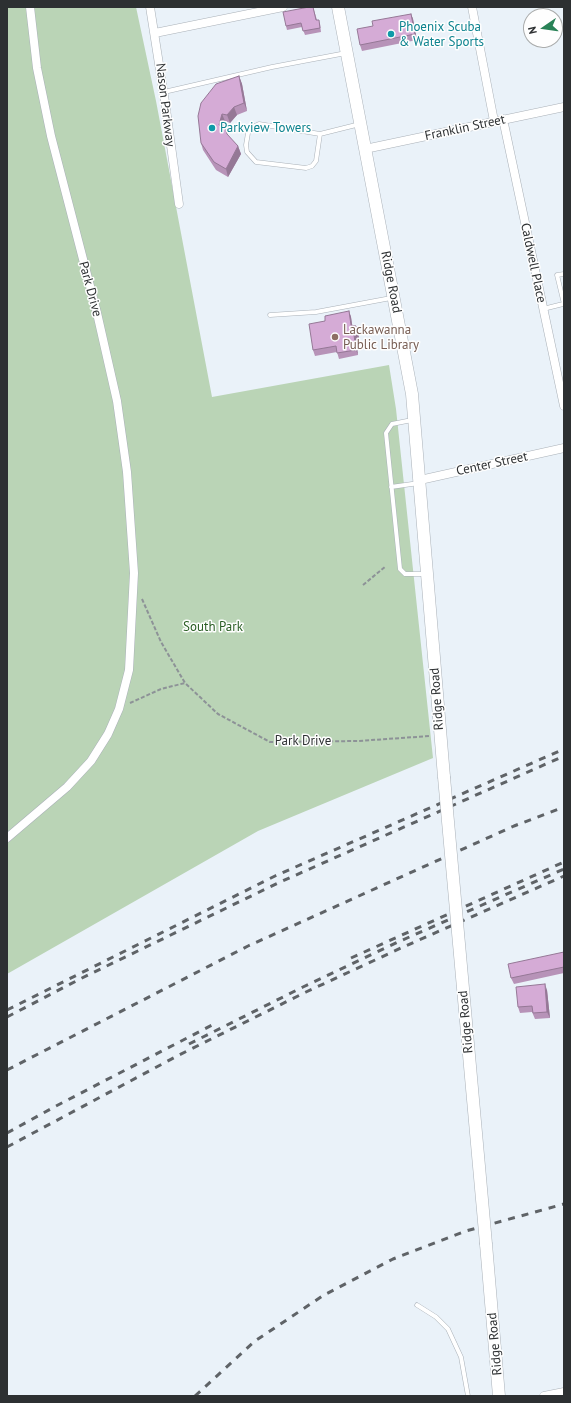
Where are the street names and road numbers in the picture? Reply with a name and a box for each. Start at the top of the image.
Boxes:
street label: Nason Parkway [152,62,178,148]
street label: Franklin Street [423,112,507,144]
street label: Caldwell Place [517,222,549,304]
street label: Ridge Road [377,250,405,314]
street label: Park Drive [75,260,105,318]
street label: Center Street [455,449,529,479]
street label: Ridge Road [427,667,447,731]
street label: Park Drive [275,733,331,749]
street label: Ridge Road [455,990,477,1054]
street label: Ridge Road [484,1312,506,1376]

